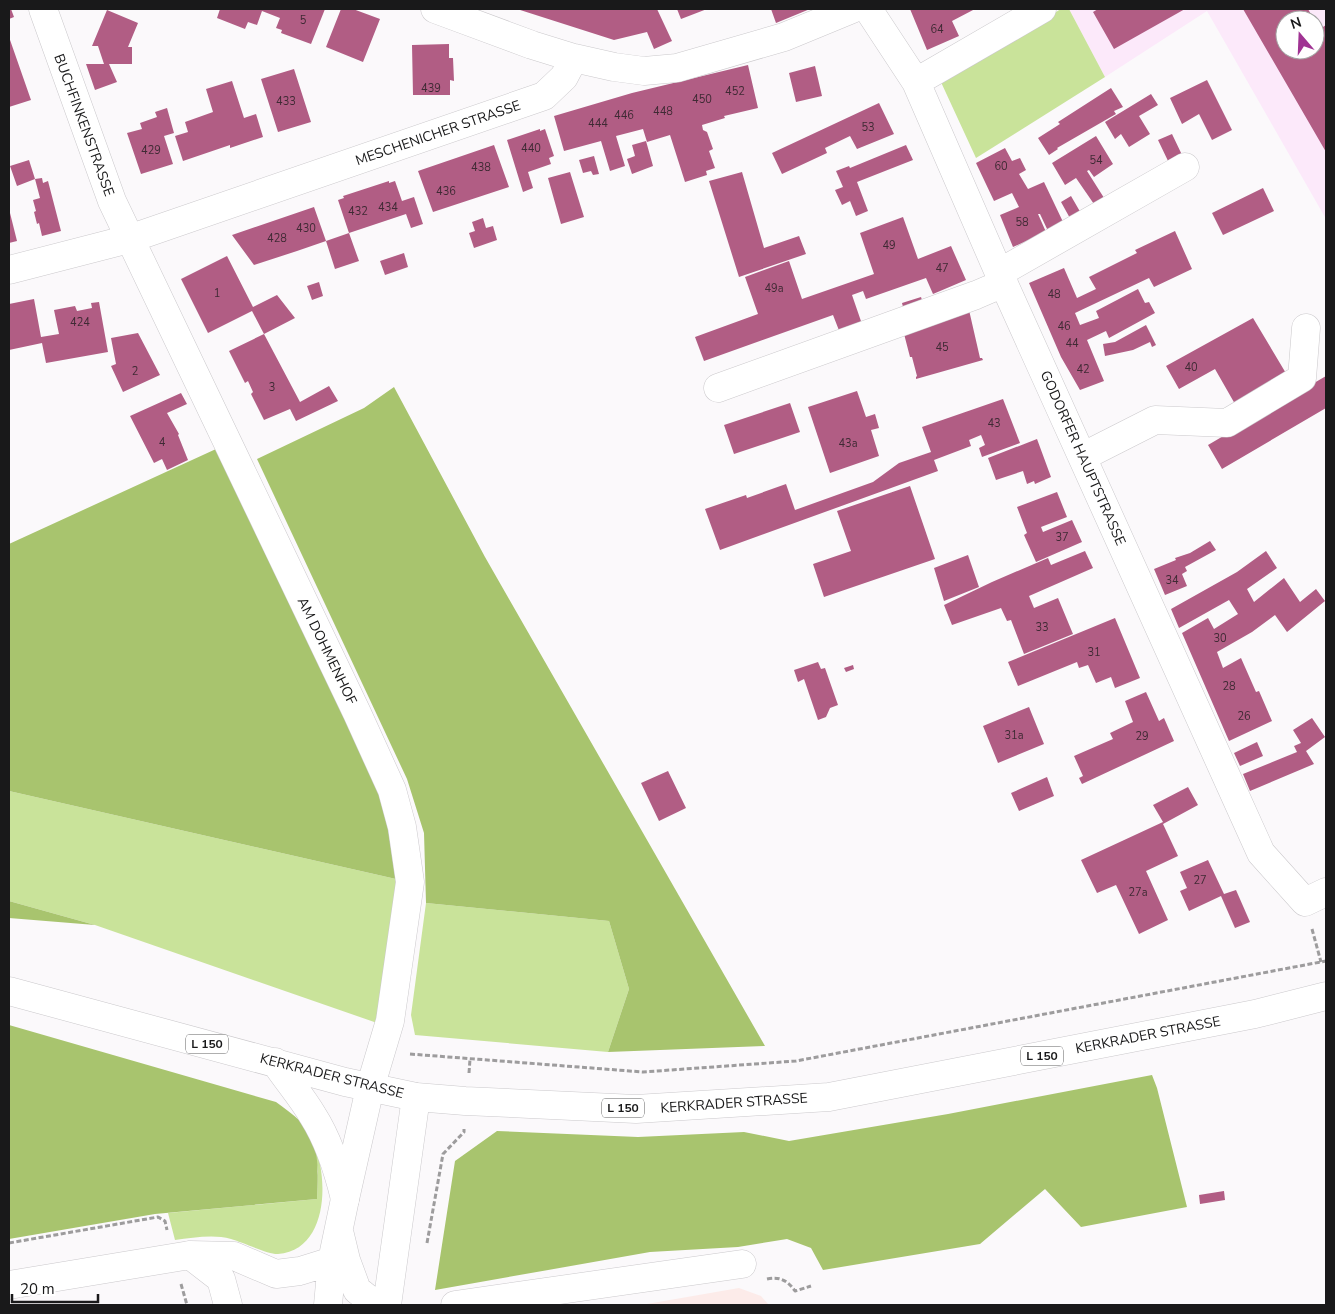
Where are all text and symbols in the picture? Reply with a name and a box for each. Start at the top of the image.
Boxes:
north arrow [1275,10,1325,60]
text: N [1288,12,1304,34]
house number: 5 [300,13,307,28]
house number: 64 [930,22,944,37]
street label: BUCHFINKENSTRASSE [49,51,119,199]
house number: 439 [421,81,441,96]
house number: 452 [725,84,745,99]
house number: 450 [692,92,712,107]
house number: 433 [276,94,296,109]
street label: MESCHENICHER STRASSE [353,96,523,170]
house number: 448 [653,104,673,119]
house number: 446 [614,108,634,123]
house number: 444 [588,116,608,131]
house number: 53 [861,120,875,135]
house number: 440 [521,141,541,156]
house number: 429 [141,143,161,158]
house number: 54 [1089,153,1103,168]
house number: 60 [994,159,1008,174]
house number: 438 [471,160,491,175]
house number: 436 [436,184,456,199]
house number: 434 [378,200,398,215]
house number: 432 [348,204,368,219]
house number: 58 [1015,215,1029,230]
house number: 430 [296,221,316,236]
house number: 428 [267,231,287,246]
house number: 49 [882,238,896,253]
house number: 47 [935,261,949,276]
house number: 49a [764,281,784,296]
house number: 1 [214,286,220,301]
house number: 48 [1047,287,1061,302]
house number: 424 [70,315,90,330]
house number: 46 [1057,319,1071,334]
house number: 44 [1065,336,1079,351]
house number: 45 [935,340,949,355]
house number: 40 [1184,360,1198,375]
house number: 42 [1076,362,1090,377]
house number: 2 [132,364,138,379]
street label: GODORFER HAUPTSTRASSE [1036,368,1130,548]
house number: 3 [269,380,275,395]
house number: 43 [987,416,1001,431]
house number: 4 [159,435,166,450]
house number: 43a [838,436,858,451]
house number: 37 [1055,530,1069,545]
house number: 34 [1165,573,1179,588]
street label: AM DOHMENHOF [293,594,361,708]
house number: 33 [1035,620,1049,635]
house number: 30 [1213,631,1227,646]
house number: 31 [1087,645,1101,660]
house number: 28 [1222,679,1236,694]
house number: 26 [1237,709,1251,724]
house number: 31a [1004,728,1024,743]
house number: 29 [1135,729,1149,744]
house number: 27 [1193,873,1207,888]
house number: 27a [1128,885,1148,900]
street label: KERKRADER STRASSE [1074,1012,1222,1058]
road number: L 150 [186,1034,228,1054]
road number: L 150 [1021,1046,1063,1066]
street label: KERKRADER STRASSE [258,1049,406,1103]
street label: KERKRADER STRASSE [660,1088,808,1118]
road number: L 150 [602,1098,644,1118]
scale bar [12,1272,99,1304]
text: 20 m [20,1279,55,1299]

